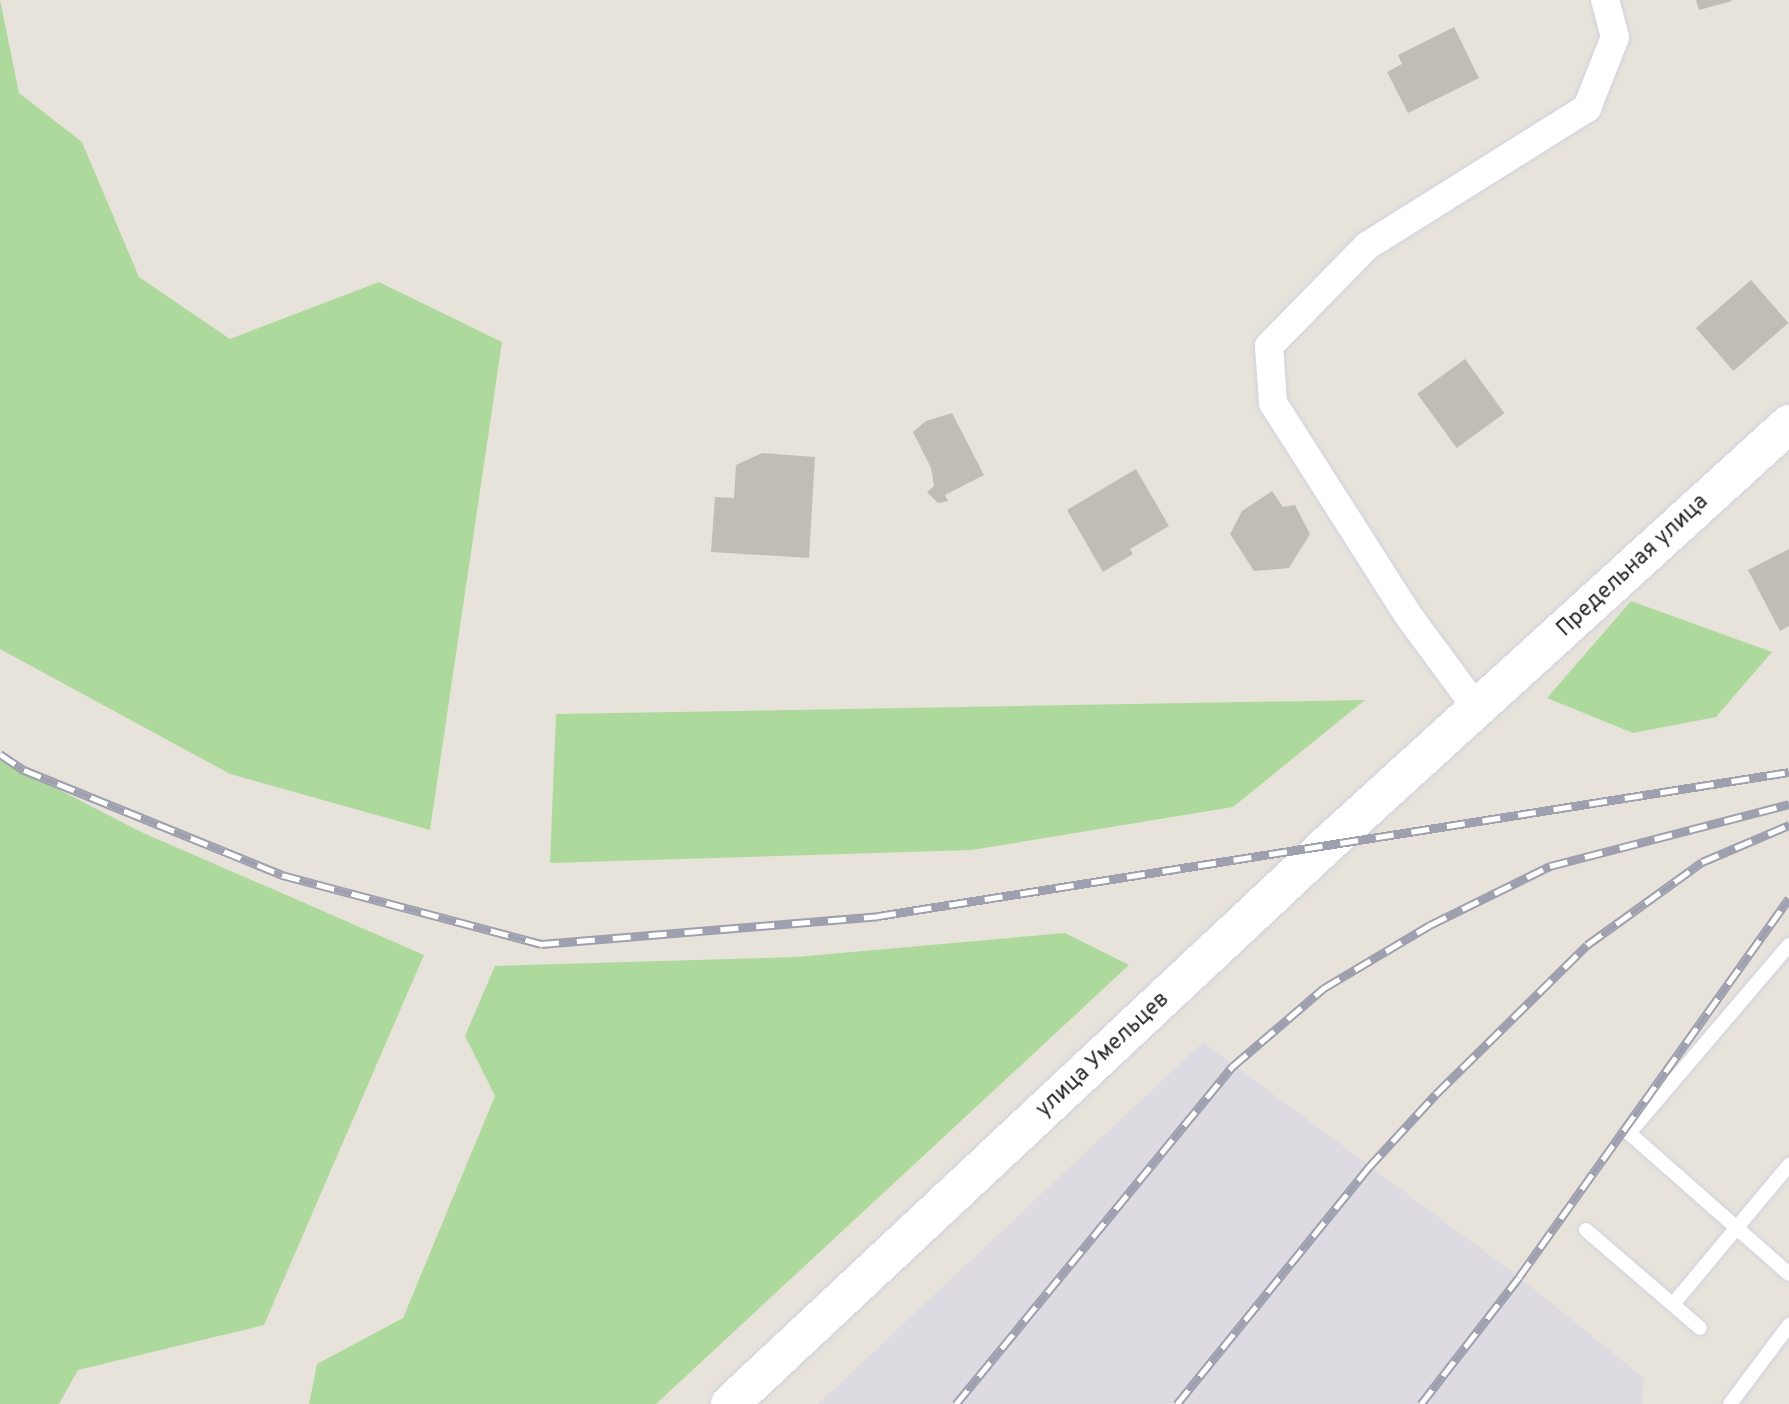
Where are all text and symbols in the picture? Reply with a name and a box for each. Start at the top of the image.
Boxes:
street label: Предельная улица [1552,489,1714,643]
street label: улица Умельцев [1031,987,1175,1123]

